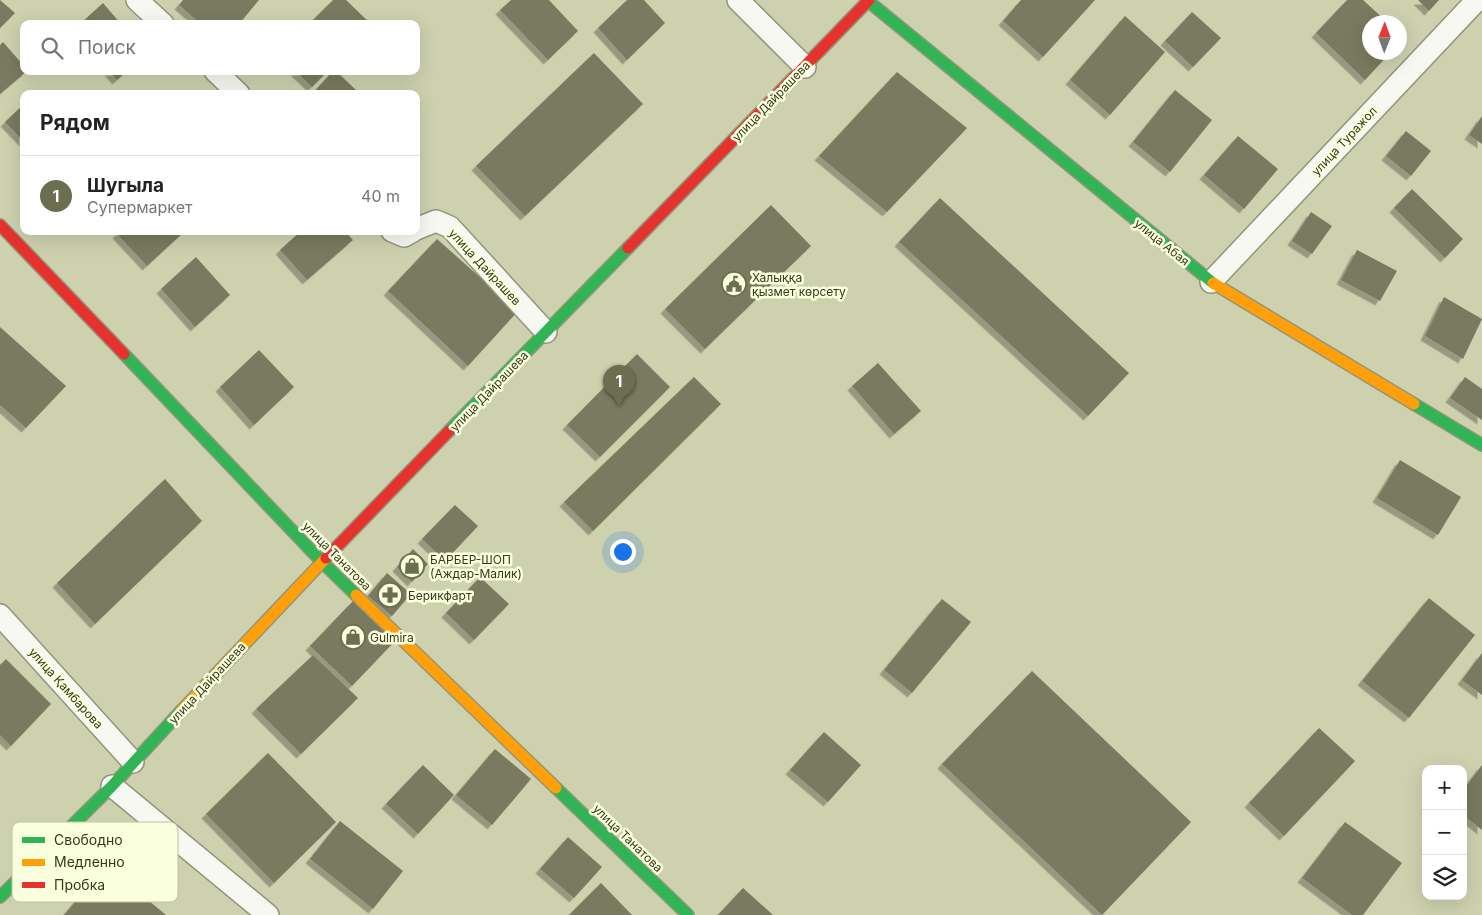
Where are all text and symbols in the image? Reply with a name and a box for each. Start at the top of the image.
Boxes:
north arrow [1362,15,1407,60]
search box [20,20,420,75]
icon: search [38,34,66,62]
text: Поиск [78,36,136,59]
street label: улица Дайрашева [729,58,813,144]
street label: улица Туражол [1308,103,1380,179]
text: Рядом [40,110,110,135]
text: Шугыла [87,174,164,197]
text: 1 [53,186,59,206]
text: 40 m [361,186,400,206]
text: Супермаркет [87,197,192,217]
street label: улица Абая [1132,215,1192,269]
street label: улица Дайрашев [446,226,524,308]
place label: Халыққа қызмет көрсету [752,270,846,299]
public building icon: Халыққа қызмет көрсету [721,271,747,297]
street label: улица Дайрашева [447,348,531,434]
pin: 1 [603,365,635,406]
street label: улица Танатова [300,519,374,593]
your location [610,539,636,565]
place label: БАРБЕР-ШОП (Аждар-Малик) [430,552,522,581]
shop icon: БАРБЕР-ШОП (Аждар-Малик) [399,553,425,579]
pharmacy icon: Берикфарт [377,582,403,608]
place label: Берикфарт [408,588,472,603]
shop icon: Gulmira [340,624,366,650]
place label: Gulmira [370,630,414,645]
street label: улица Дайрашева [165,639,249,727]
street label: улица Қамбарова [26,644,106,732]
map controls [1422,765,1467,900]
button: + [1422,765,1467,810]
street label: улица Танатова [590,801,666,875]
button: − [1422,810,1467,855]
legend [12,822,178,902]
text: Свободно [54,831,123,848]
text: Медленно [54,853,125,870]
button: layers [1422,855,1467,900]
text: Пробка [54,876,105,893]

